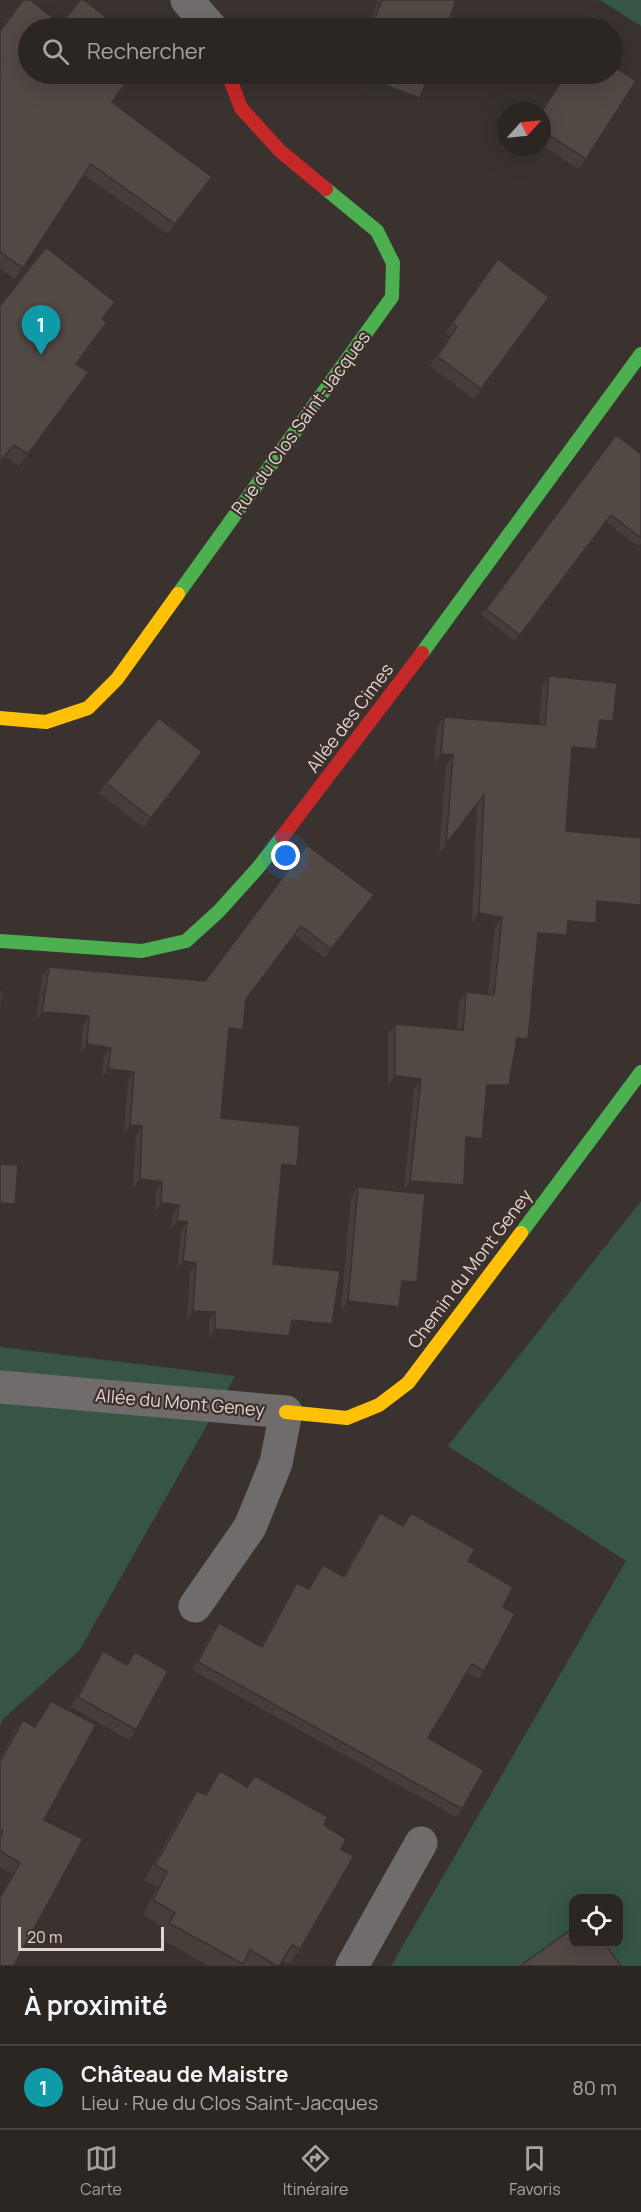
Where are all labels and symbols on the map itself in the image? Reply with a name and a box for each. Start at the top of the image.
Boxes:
north arrow [497,102,551,156]
pin: 1 [22,306,60,355]
street label: Rue du Clos Saint-Jacques [225,326,375,519]
street label: Allée des Cimes [300,658,398,777]
your location [271,841,300,870]
street label: Chemin du Mont Geney [401,1184,537,1353]
street label: Allée du Mont Geney [94,1383,266,1421]
scale bar [18,1924,164,1952]

